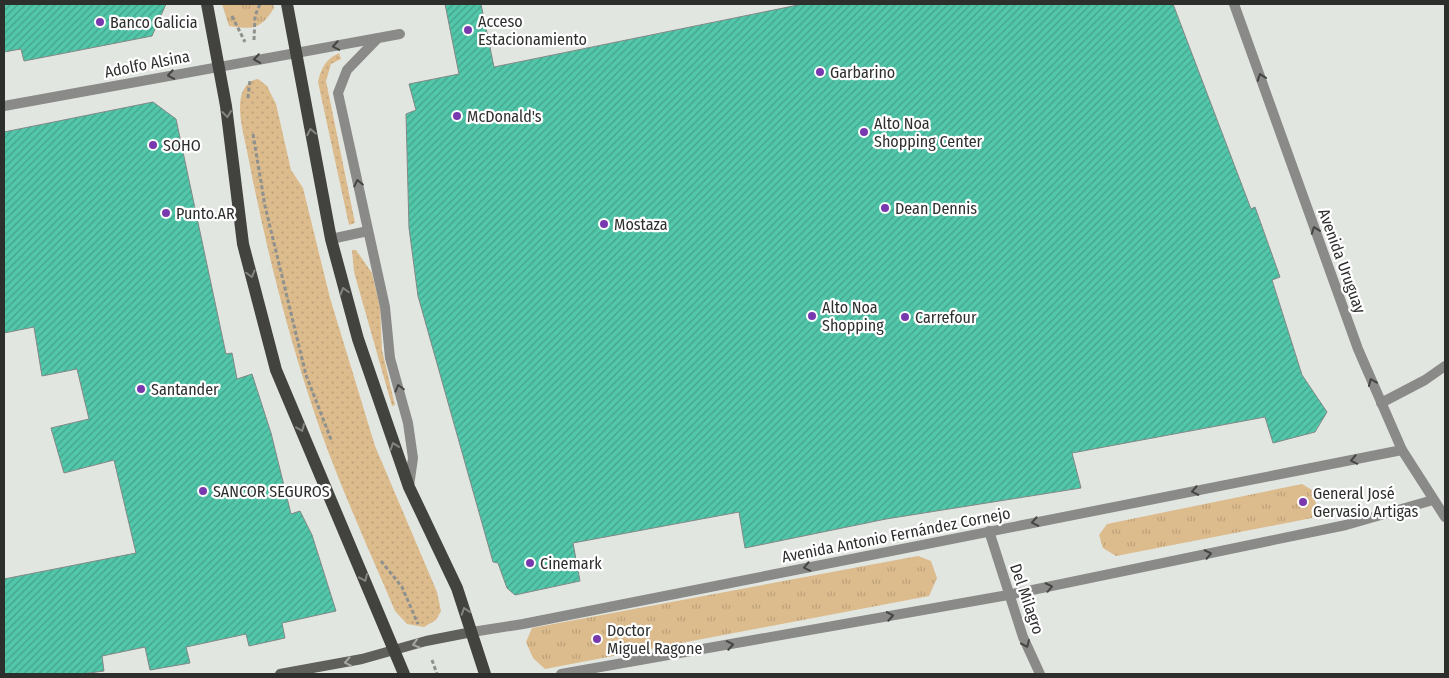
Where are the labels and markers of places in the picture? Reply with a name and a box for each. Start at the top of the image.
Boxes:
place label: Acceso Estacionamiento [478,12,587,49]
place label: Banco Galicia [110,13,198,32]
marker: Banco Galicia [94,16,106,28]
marker: Acceso Estacionamiento [462,24,474,36]
place label: Garbarino [830,63,895,82]
marker: Garbarino [814,66,826,78]
place label: McDonald's [467,107,542,126]
marker: McDonald's [451,110,463,122]
place label: Alto Noa Shopping Center [874,114,983,151]
marker: Alto Noa Shopping Center [858,126,870,138]
place label: SOHO [163,136,201,155]
marker: SOHO [147,139,159,151]
place label: Dean Dennis [895,199,977,218]
marker: Dean Dennis [879,202,891,214]
place label: Punto.AR [176,204,235,223]
marker: Punto.AR [160,207,172,219]
place label: Mostaza [614,215,668,234]
marker: Mostaza [598,218,610,230]
place label: Alto Noa Shopping [822,298,884,335]
place label: Carrefour [915,308,977,327]
marker: Alto Noa Shopping [806,310,818,322]
marker: Carrefour [899,311,911,323]
place label: Santander [151,380,219,399]
marker: Santander [135,383,147,395]
place label: SANCOR SEGUROS [213,482,330,501]
place label: General José Gervasio Artigas [1313,484,1419,521]
marker: SANCOR SEGUROS [197,485,209,497]
marker: General José Gervasio Artigas [1297,496,1309,508]
place label: Cinemark [540,554,602,573]
marker: Cinemark [524,557,536,569]
place label: Doctor Miguel Ragone [607,621,702,658]
marker: Doctor Miguel Ragone [591,633,603,645]

